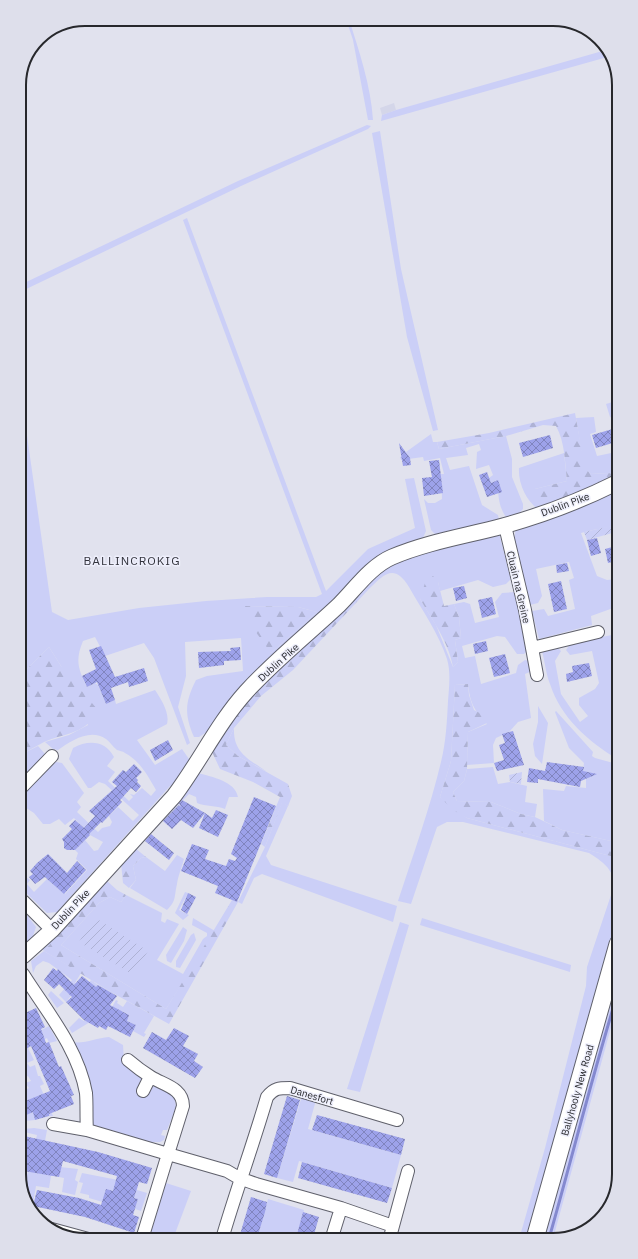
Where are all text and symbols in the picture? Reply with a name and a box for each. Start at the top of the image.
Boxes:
street label: Dublin Pike [539,490,592,519]
street label: Cluain na Greine [504,550,533,625]
district label: BALLINCROKIG [84,553,180,568]
street label: Dublin Pike [255,640,302,684]
street label: Dublin Pike [48,886,93,932]
street label: Ballyhooly New Road [558,1043,597,1137]
street label: Danesfort [289,1083,335,1108]

